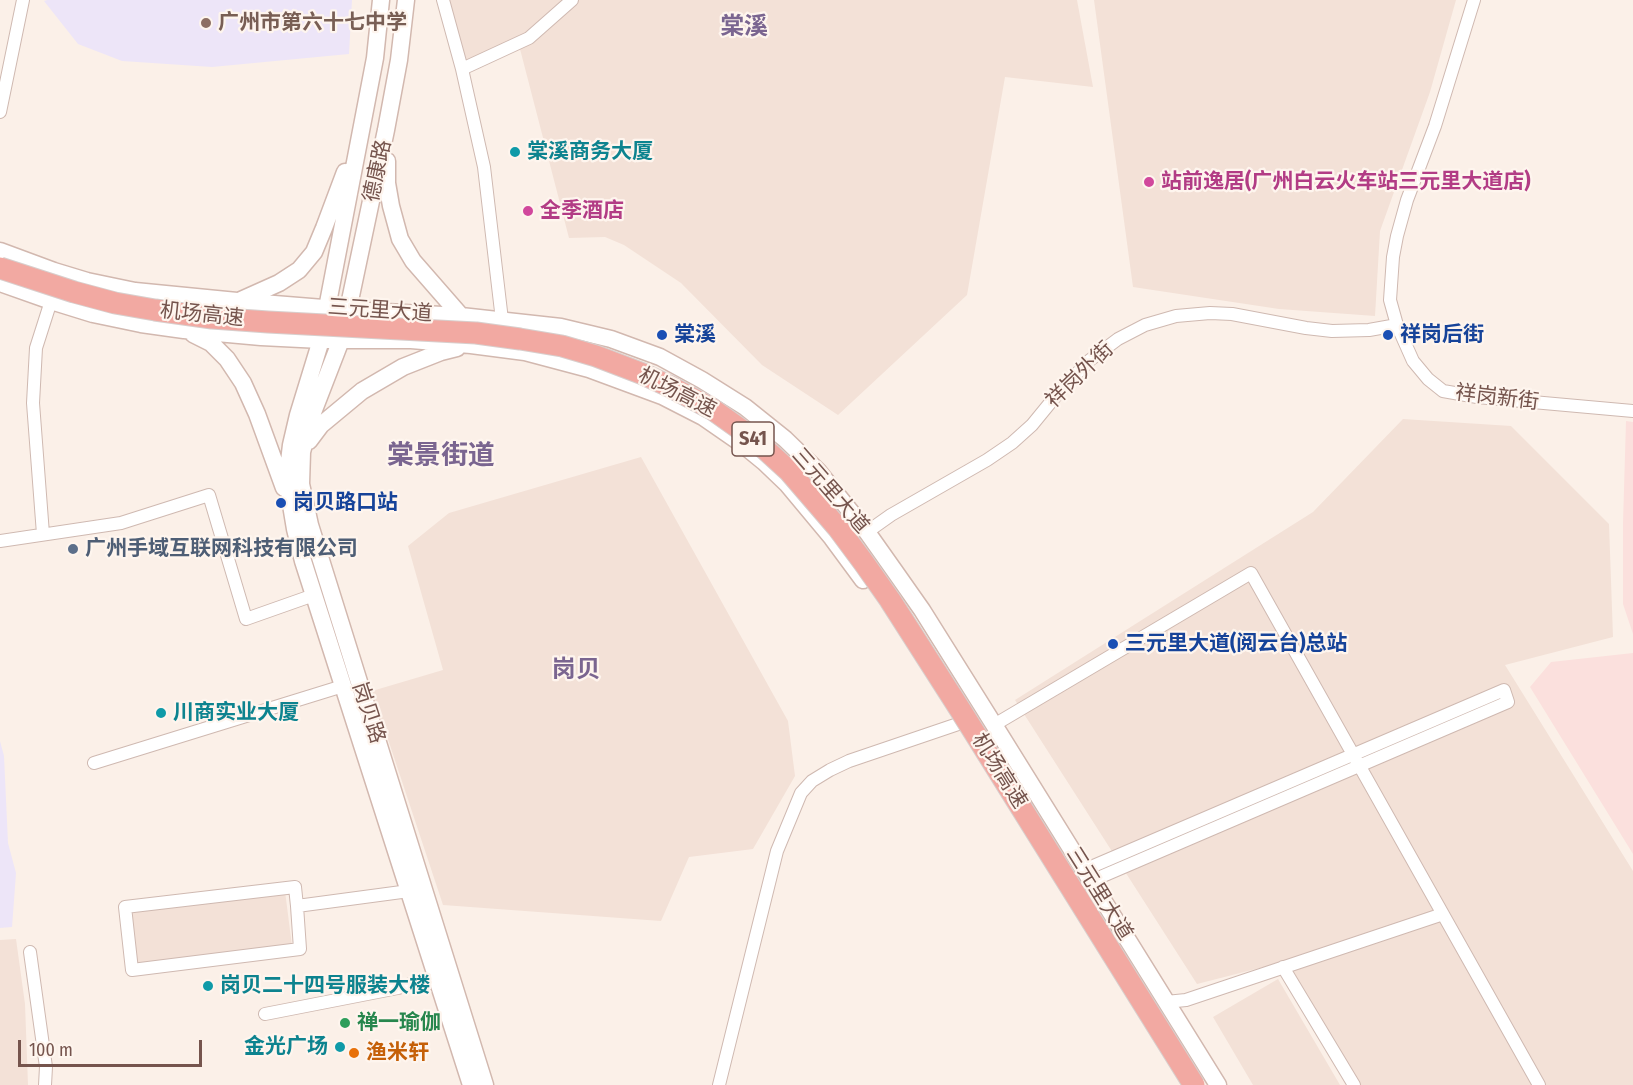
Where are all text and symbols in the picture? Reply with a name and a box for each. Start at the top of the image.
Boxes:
place label: 广州市第六十七中学 [218,10,407,36]
district label: 棠溪 [720,13,768,41]
marker: 广州市第六十七中学 [199,16,213,30]
street label: 德康路 [359,138,397,204]
place label: 棠溪商务大厦 [527,139,653,165]
marker: 棠溪商务大厦 [508,145,522,159]
place label: 站前逸居(广州白云火车站三元里大道店) [1161,169,1531,195]
marker: 站前逸居(广州白云火车站三元里大道店) [1142,175,1156,189]
place label: 全季酒店 [540,198,624,224]
marker: 全季酒店 [521,204,535,218]
street label: 三元里大道 [327,295,433,327]
street label: 机场高速 [159,298,245,332]
place label: 棠溪 [674,322,716,348]
place label: 祥岗后街 [1400,322,1484,348]
marker: 棠溪 [655,328,669,342]
marker: 祥岗后街 [1381,328,1395,342]
street label: 祥岗外街 [1041,337,1119,413]
street label: 机场高速 [634,363,720,423]
street label: 祥岗新街 [1454,380,1540,416]
road number: S41 [732,422,774,456]
district label: 棠景街道 [387,440,495,472]
street label: 三元里大道 [786,443,874,539]
place label: 岗贝路口站 [293,490,398,516]
marker: 岗贝路口站 [274,496,288,510]
place label: 广州手域互联网科技有限公司 [85,536,358,562]
marker: 广州手域互联网科技有限公司 [66,542,80,556]
place label: 三元里大道(阅云台)总站 [1125,631,1348,657]
marker: 三元里大道(阅云台)总站 [1106,637,1120,651]
district label: 岗贝 [552,656,600,684]
street label: 岗贝路 [346,679,390,747]
place label: 川商实业大厦 [173,700,299,726]
marker: 川商实业大厦 [154,706,168,720]
street label: 机场高速 [966,729,1032,813]
street label: 三元里大道 [1060,843,1138,945]
place label: 岗贝二十四号服装大楼 [220,973,430,999]
marker: 岗贝二十四号服装大楼 [201,979,215,993]
place label: 禅一瑜伽 [357,1010,441,1036]
marker: 禅一瑜伽 [338,1016,352,1030]
scale bar [21,1028,206,1066]
place label: 金光广场 [244,1034,328,1060]
text: 100 m [29,1039,73,1061]
marker: 金光广场 [333,1040,347,1054]
place label: 渔米轩 [366,1040,429,1066]
marker: 渔米轩 [347,1046,361,1060]

